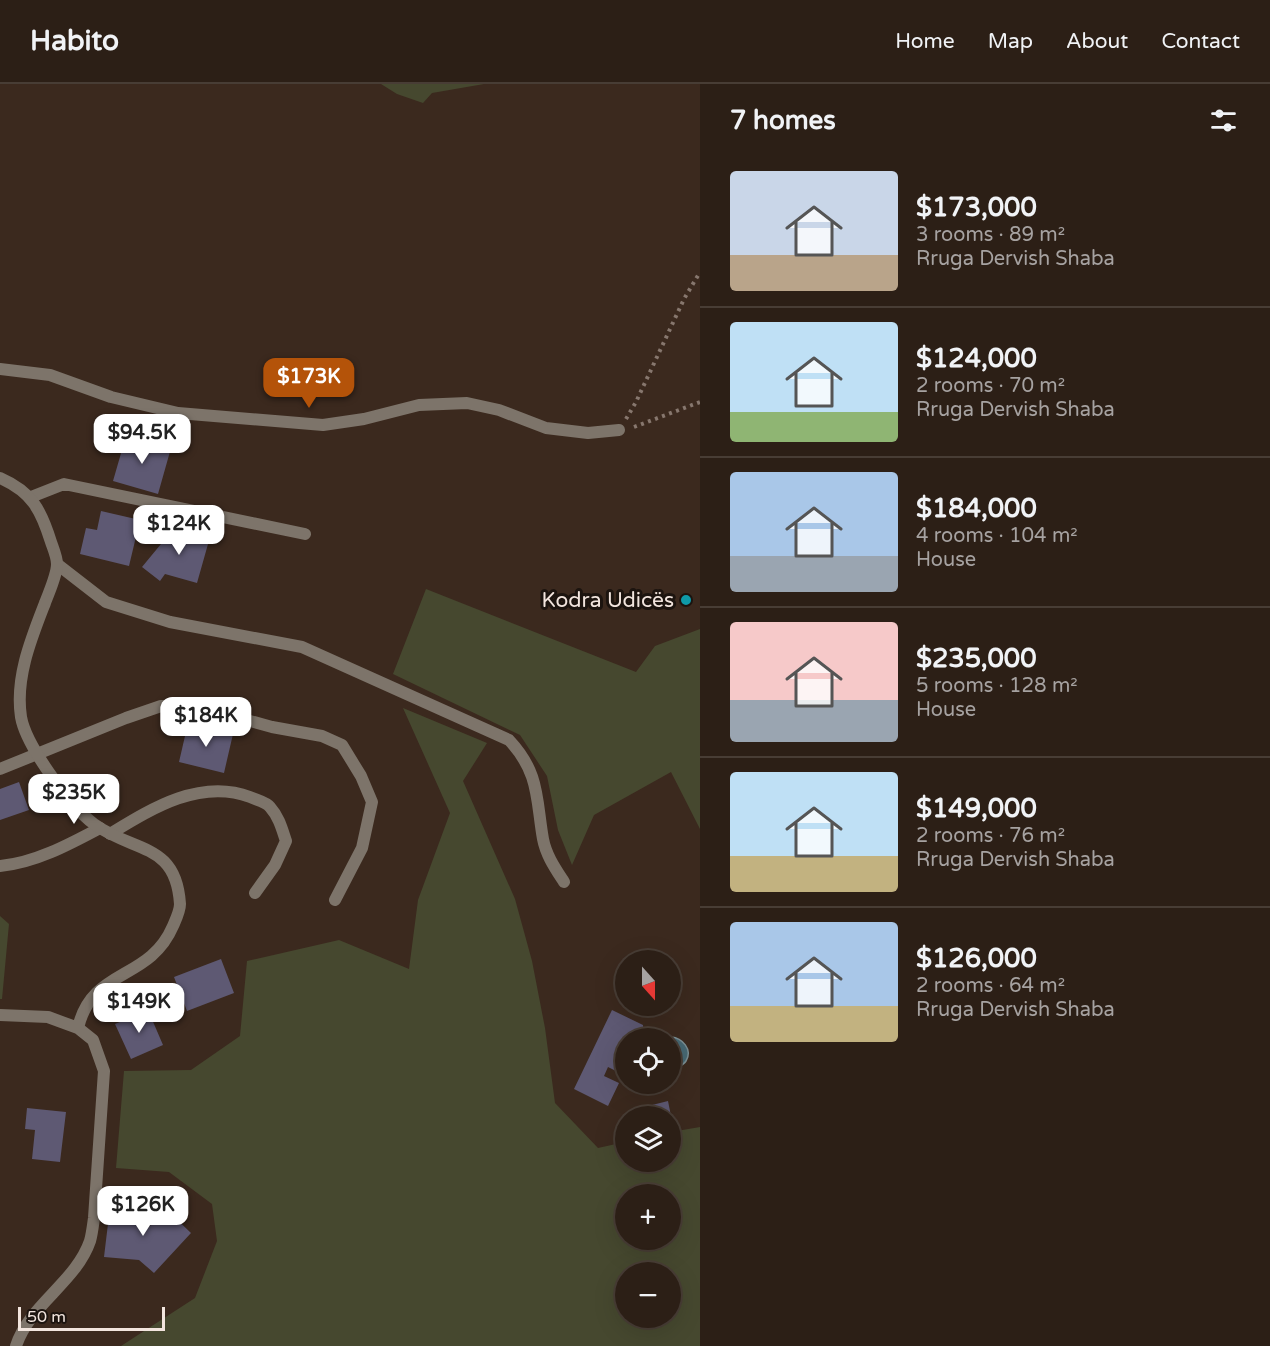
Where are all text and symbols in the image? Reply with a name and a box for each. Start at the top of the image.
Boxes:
text: Habito [30,24,119,58]
text: Home [895,29,955,54]
text: Map [988,29,1033,54]
text: About [1066,29,1128,54]
text: Contact [1161,29,1240,54]
icon: filters [1207,104,1240,137]
text: 7 homes [730,105,836,136]
text: $173,000 [916,192,1037,223]
icon: home [778,195,850,267]
text: 3 rooms · 89 m² [916,223,1065,247]
text: Rruga Dervish Shaba [916,247,1115,271]
text: $124,000 [916,343,1037,374]
icon: home [778,346,850,418]
pin: $173K [267,358,351,409]
text: $173K [277,365,341,389]
text: 2 rooms · 70 m² [916,374,1065,398]
text: Rruga Dervish Shaba [916,398,1115,422]
pin: $94.5K [93,414,191,465]
text: $94.5K [108,421,176,445]
text: $184,000 [916,493,1037,524]
icon: home [778,496,850,568]
pin: $124K [137,505,221,556]
text: $124K [147,512,211,536]
text: 4 rooms · 104 m² [916,524,1078,548]
text: House [916,548,976,572]
place label: Kodra Udicës [542,588,674,613]
marker: Kodra Udicës [679,593,693,607]
text: $235,000 [916,643,1036,674]
icon: home [778,646,850,718]
text: 5 rooms · 128 m² [916,674,1078,698]
pin: $184K [164,697,248,748]
text: House [916,698,976,722]
text: $184K [174,704,238,728]
pin: $235K [32,774,116,825]
text: $235K [42,781,106,805]
text: $149,000 [916,793,1037,824]
icon: home [778,796,850,868]
text: 2 rooms · 76 m² [916,824,1065,848]
text: Rruga Dervish Shaba [916,848,1115,872]
text: $126,000 [916,943,1037,974]
icon: home [778,946,850,1018]
north arrow [615,950,681,1016]
map controls [615,950,681,1328]
text: 2 rooms · 64 m² [916,974,1065,998]
pin: $149K [97,983,181,1034]
text: $149K [107,990,171,1014]
text: Rruga Dervish Shaba [916,998,1115,1022]
button: locate [615,1028,681,1094]
button: layers [615,1106,681,1172]
button: + [615,1184,681,1250]
pin: $126K [101,1186,185,1237]
text: $126K [111,1193,175,1217]
button: − [615,1262,681,1328]
scale bar [18,1304,165,1332]
text: 50 m [27,1307,66,1327]

